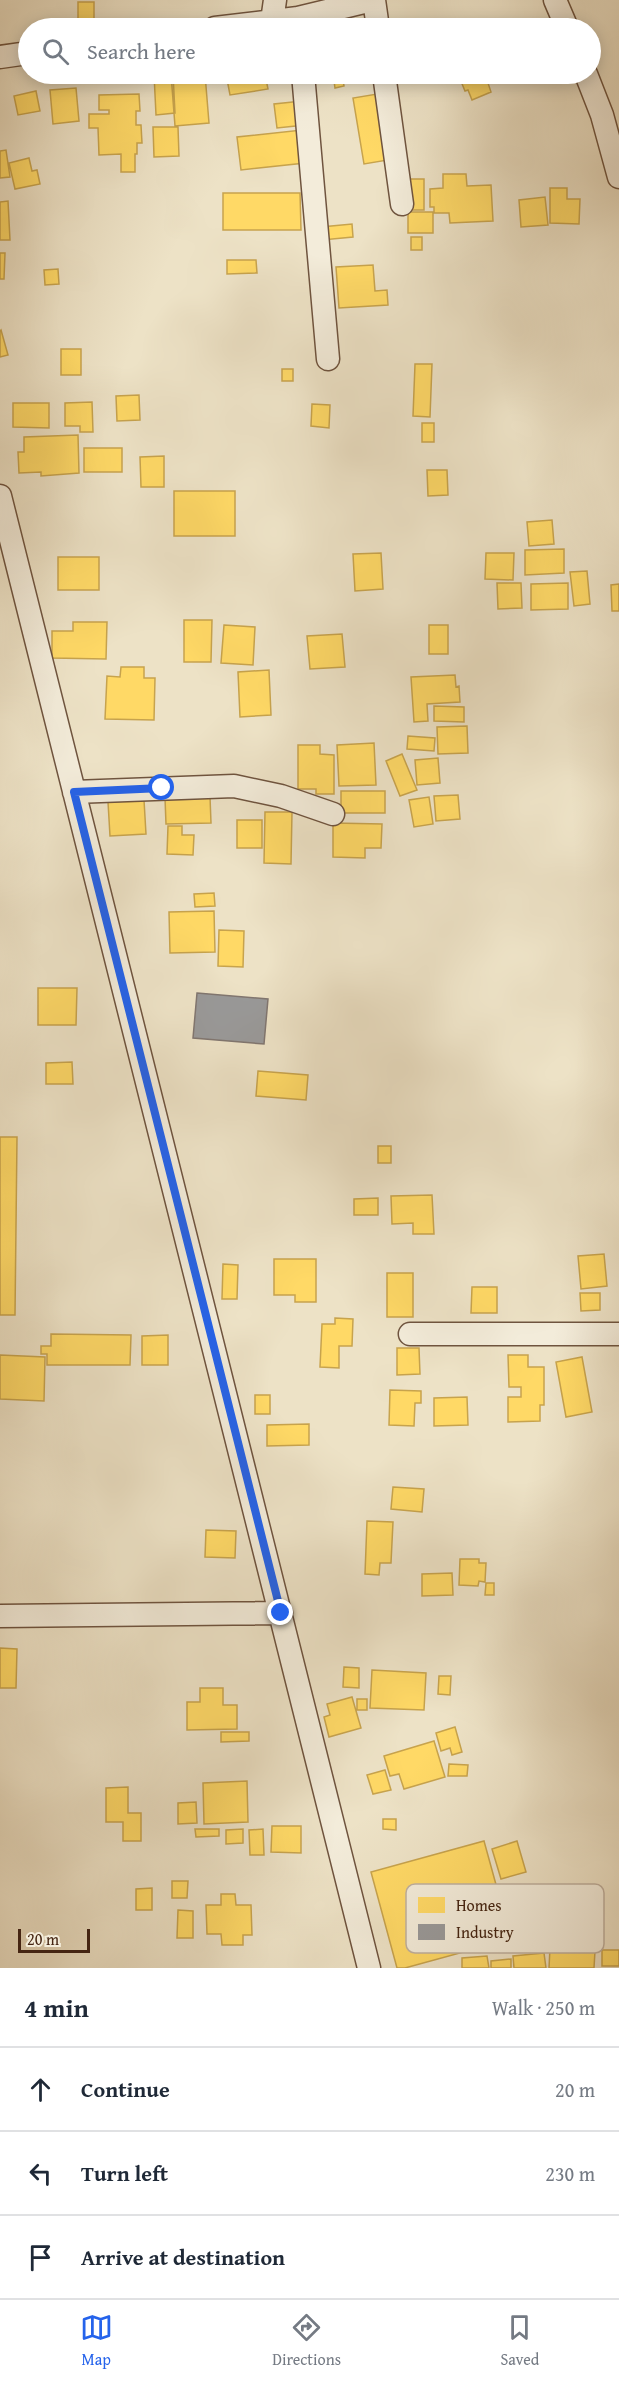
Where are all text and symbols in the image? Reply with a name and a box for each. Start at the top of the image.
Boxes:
search box [18,18,601,84]
icon: search [39,35,72,68]
text: Search here [87,35,196,67]
route start [148,774,174,800]
route end [267,1599,293,1625]
legend [406,1884,604,1953]
text: Homes [456,1893,502,1917]
text: Industry [456,1920,514,1944]
scale bar [18,1926,90,1954]
text: 20 m [27,1927,59,1951]
text: 4 min [24,1988,89,2027]
text: Walk · 250 m [492,1993,595,2022]
icon: ahead [24,2073,57,2106]
text: Continue [81,2073,170,2105]
text: 20 m [555,2075,595,2104]
icon: left [24,2157,57,2190]
text: Turn left [81,2157,168,2189]
text: 230 m [545,2159,595,2188]
icon: arrive [24,2241,57,2274]
text: Arrive at destination [81,2241,285,2273]
tab: Map [80,2311,113,2371]
tab: Directions [272,2311,341,2371]
tab: Saved [500,2311,539,2371]

